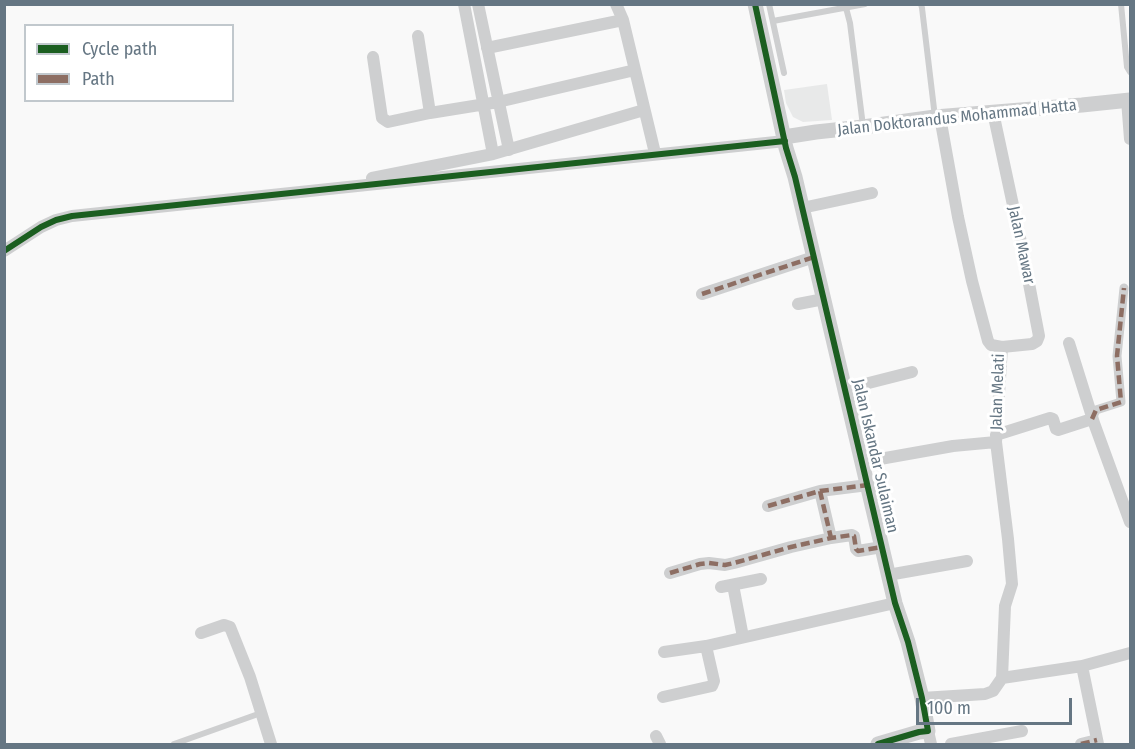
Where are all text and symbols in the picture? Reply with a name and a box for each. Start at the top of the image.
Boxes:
legend [24,24,234,102]
text: Cycle path [82,38,157,60]
text: Path [82,68,115,90]
street label: Jalan Doktorandus Mohammad Hatta [837,96,1077,140]
street label: Jalan Mawar [1003,204,1039,286]
street label: Jalan Melati [987,353,1009,431]
street label: Jalan Iskandar Sulaiman [848,377,902,535]
scale bar [919,686,1075,724]
text: 100 m [927,697,971,719]

